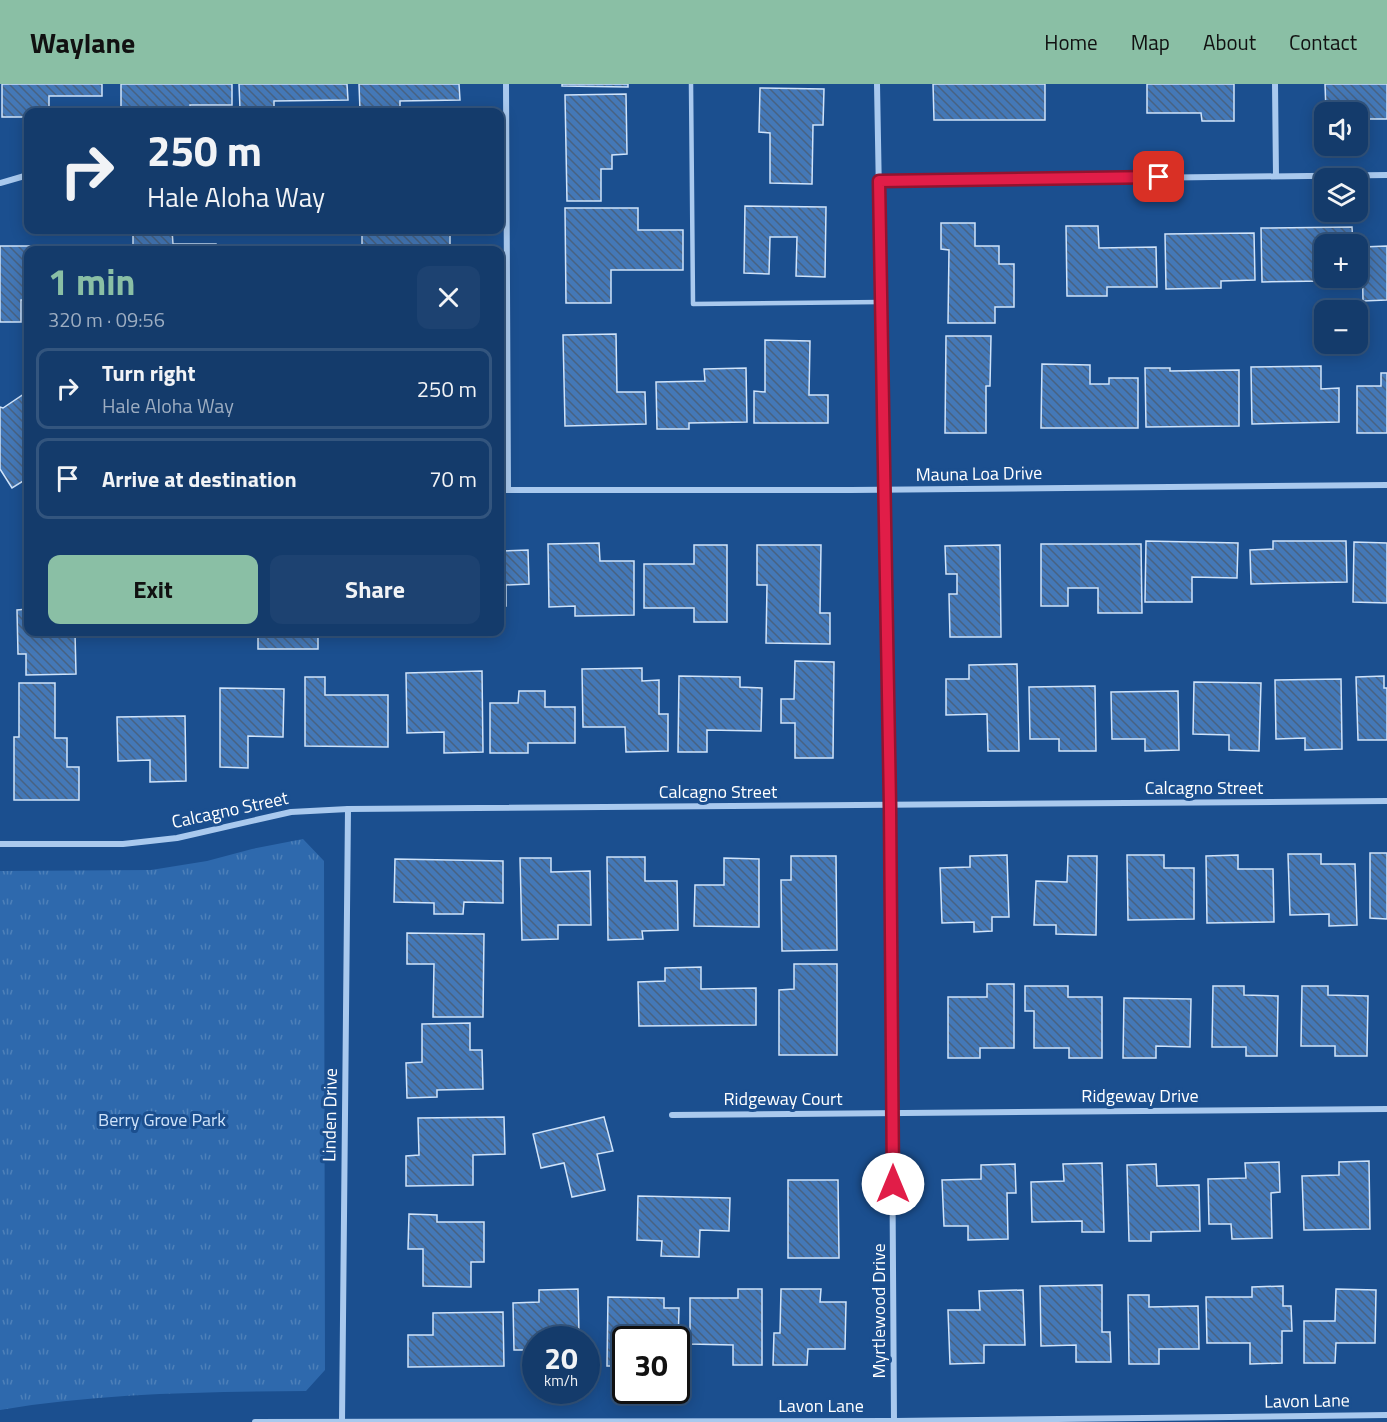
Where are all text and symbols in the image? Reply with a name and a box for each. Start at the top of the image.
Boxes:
text: Waylane [30,21,135,64]
text: Home [1044,26,1098,58]
text: Map [1131,26,1170,58]
text: About [1203,26,1256,58]
text: Contact [1289,26,1357,58]
map controls [1314,102,1368,354]
button: sound [1314,102,1368,156]
text: 250 m [147,118,262,182]
icon: right [48,132,126,210]
pin [1133,151,1184,202]
icon: arrive [1142,160,1175,193]
button: layers [1314,168,1368,222]
text: Hale Aloha Way [147,176,325,217]
button: + [1314,234,1368,288]
text: 1 min [48,254,135,309]
button: close [417,266,480,329]
button: − [1314,300,1368,354]
text: 320 m · 09:56 [48,304,165,335]
text: Turn right [102,356,196,390]
icon: right [51,372,84,405]
text: 250 m [417,372,477,406]
text: Hale Aloha Way [102,390,234,421]
street label: Mauna Loa Drive [915,459,1043,488]
icon: arrive [51,462,84,495]
text: Arrive at destination [102,462,297,496]
text: 70 m [429,462,477,496]
button: Exit [48,555,258,624]
button: Share [270,555,480,624]
street label: Calcagno Street [1145,774,1264,801]
street label: Calcagno Street [659,778,778,805]
street label: Calcagno Street [169,784,291,835]
street label: Linden Drive [315,1068,344,1162]
street label: Ridgeway Drive [1081,1082,1199,1109]
street label: Ridgeway Court [723,1085,843,1112]
park label: Berry Grove Park [98,1106,226,1133]
position arrow [861,1152,925,1216]
street label: Myrtlewood Drive [865,1244,892,1379]
speed limit sign: 30 [612,1326,690,1404]
text: 20 [544,1335,578,1381]
text: km/h [544,1369,578,1392]
street label: Lavon Lane [1264,1386,1350,1415]
street label: Lavon Lane [778,1392,864,1419]

